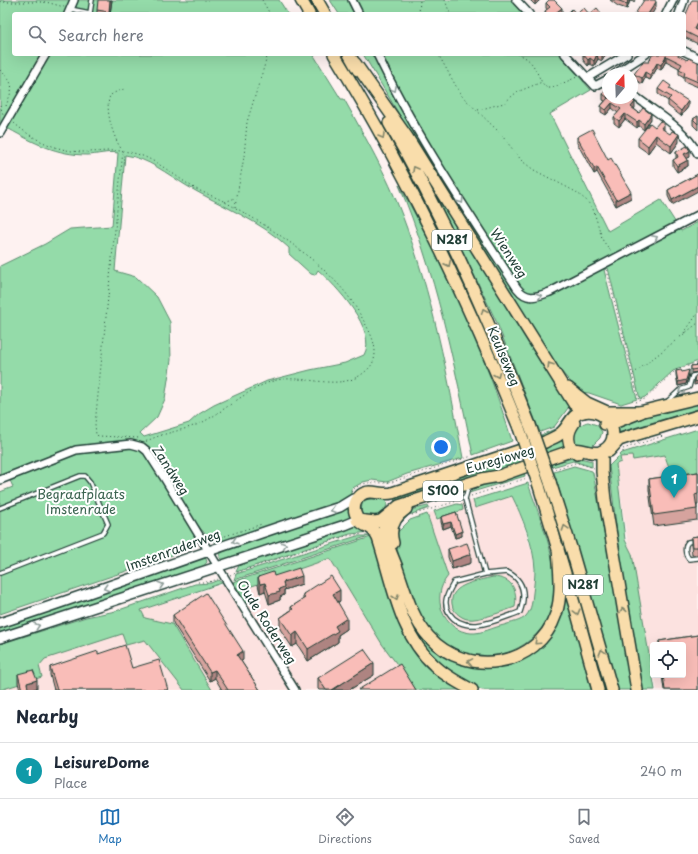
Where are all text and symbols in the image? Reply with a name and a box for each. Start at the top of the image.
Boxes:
search box [12,12,686,56]
icon: search [26,23,48,45]
text: Search here [58,23,144,46]
north arrow [602,68,638,104]
one-way arrow [390,85,397,92]
one-way arrow [378,132,385,139]
one-way arrow [412,166,419,173]
one-way arrow [456,197,463,204]
street label: Wienweg [486,224,533,281]
road number: N281 [432,230,472,250]
one-way arrow [651,235,658,242]
one-way arrow [443,260,451,267]
one-way arrow [535,292,542,301]
one-way arrow [481,307,489,315]
street label: Keulseweg [483,323,526,389]
one-way arrow [547,362,555,369]
one-way arrow [492,370,500,378]
one-way arrow [678,386,685,394]
your location [431,437,451,457]
street label: Euregioweg [463,440,536,477]
street label: Zandweg [148,441,195,498]
pin: 1 [661,465,687,498]
road number: S100 [423,481,463,501]
park label: Begraafplaats Imstenrade [37,484,125,518]
one-way arrow [330,505,337,513]
street label: Imstenraderweg [123,524,223,575]
one-way arrow [561,524,570,531]
one-way arrow [232,537,239,545]
one-way arrow [281,541,288,550]
road number: N281 [563,575,603,595]
street label: Oude Roderweg [233,576,302,668]
one-way arrow [157,581,164,590]
one-way arrow [102,583,109,592]
one-way arrow [392,593,400,600]
one-way arrow [619,607,628,613]
one-way arrow [572,608,580,615]
one-way arrow [33,622,40,630]
one-way arrow [534,637,542,645]
map controls [650,642,686,678]
button: locate [650,642,686,678]
one-way arrow [598,649,607,656]
one-way arrow [467,658,473,666]
text: Nearby [16,703,78,729]
text: LeisureDome [54,750,149,773]
text: 1 [26,761,32,780]
text: 240 m [640,761,682,780]
text: Place [54,773,87,792]
tab: Map [98,806,122,847]
tab: Directions [318,806,372,847]
tab: Saved [568,806,600,847]

